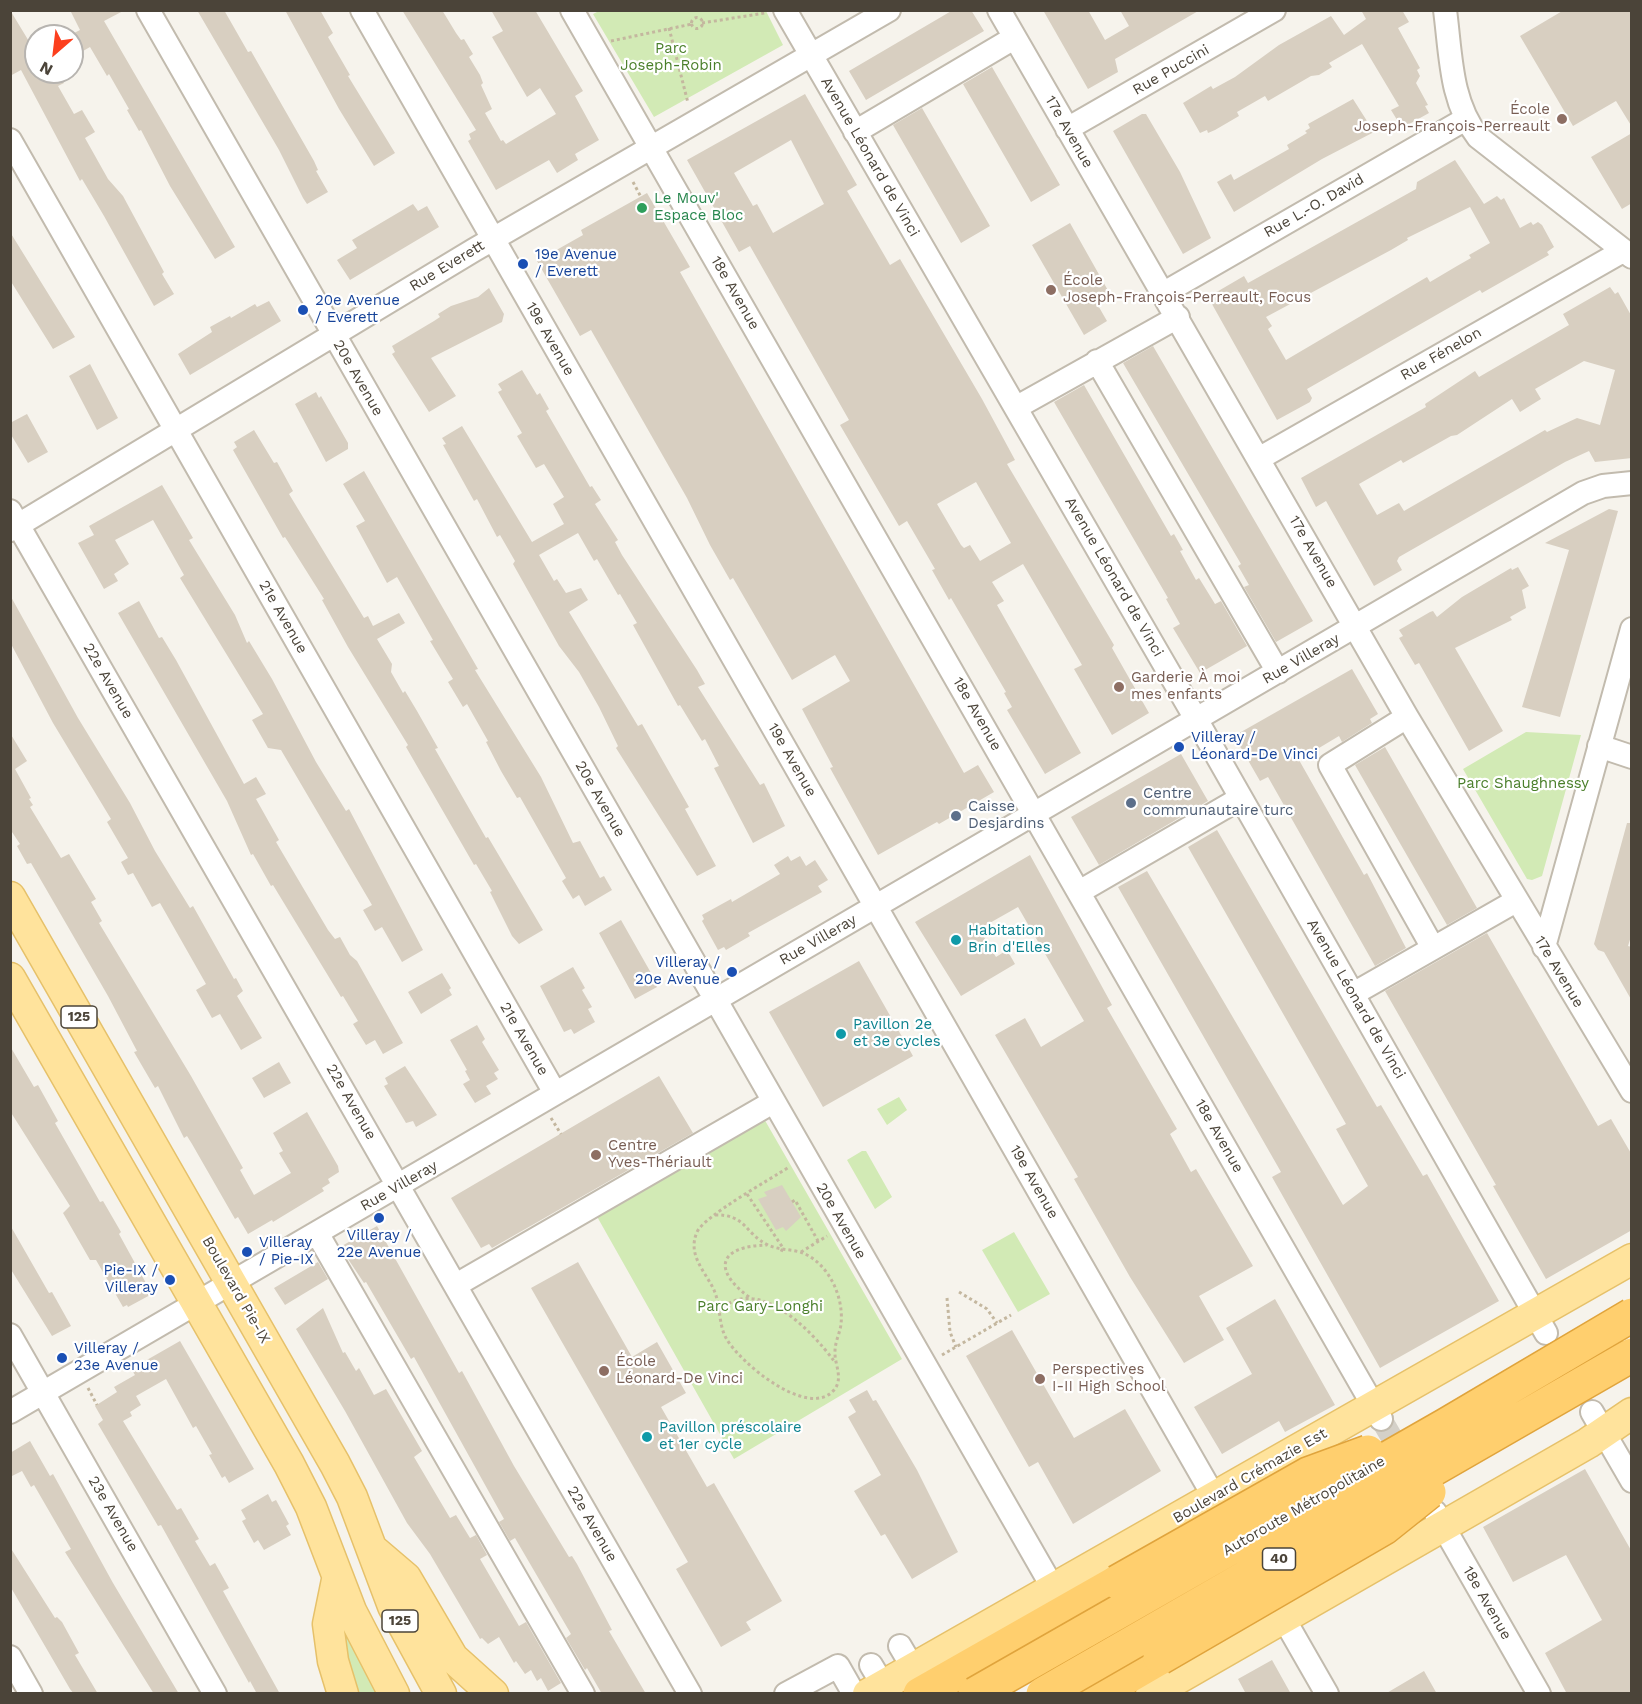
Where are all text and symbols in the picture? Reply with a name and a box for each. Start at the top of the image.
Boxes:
north arrow [24,24,84,84]
park label: Parc Joseph-Robin [620,40,722,75]
street label: Rue Puccini [1130,41,1212,99]
text: N [37,57,56,80]
street label: Avenue Léonard de Vinci [817,74,923,240]
street label: 17e Avenue [1041,93,1097,171]
place label: École Joseph-François-Perreault [1354,101,1550,136]
marker: École Joseph-François-Perreault [1555,112,1569,126]
street label: Rue L.-O. David [1261,170,1367,242]
place label: Le Mouv' Espace Bloc [654,190,743,225]
marker: Le Mouv' Espace Bloc [635,201,649,215]
street label: Rue Everett [406,237,488,295]
place label: 19e Avenue / Everett [535,246,617,281]
street label: 18e Avenue [707,253,763,333]
marker: 19e Avenue / Everett [516,257,530,271]
place label: École Joseph-François-Perreault, Focus [1063,272,1311,307]
marker: École Joseph-François-Perreault, Focus [1044,283,1058,297]
place label: 20e Avenue / Everett [315,292,400,327]
street label: 19e Avenue [522,299,578,379]
marker: 20e Avenue / Everett [296,303,310,317]
street label: Rue Fénelon [1397,324,1485,384]
street label: 20e Avenue [329,337,387,419]
street label: Avenue Léonard de Vinci [1061,494,1167,660]
street label: 17e Avenue [1285,513,1341,591]
street label: 21e Avenue [255,577,311,657]
street label: Rue Villeray [1259,630,1343,688]
street label: 22e Avenue [79,640,137,722]
place label: Garderie À moi mes enfants [1131,669,1240,704]
street label: 18e Avenue [949,674,1005,754]
marker: Garderie À moi mes enfants [1112,680,1126,694]
street label: 19e Avenue [764,720,820,800]
place label: Villeray / Léonard-De Vinci [1191,729,1318,764]
marker: Villeray / Léonard-De Vinci [1172,740,1186,754]
street label: 20e Avenue [571,758,629,840]
park label: Parc Shaughnessy [1457,775,1589,793]
place label: Centre communautaire turc [1143,785,1294,820]
marker: Centre communautaire turc [1124,796,1138,810]
place label: Caisse Desjardins [968,798,1044,833]
marker: Caisse Desjardins [949,809,963,823]
street label: Rue Villeray [776,911,860,969]
street label: Avenue Léonard de Vinci [1303,916,1409,1082]
place label: Habitation Brin d'Elles [968,922,1051,957]
marker: Habitation Brin d'Elles [949,933,963,947]
street label: 17e Avenue [1531,933,1587,1011]
place label: Villeray / 20e Avenue [635,954,720,989]
marker: Villeray / 20e Avenue [725,965,739,979]
street label: 21e Avenue [496,999,552,1079]
road number: 125 [61,1006,97,1028]
place label: Pavillon 2e et 3e cycles [853,1016,941,1051]
marker: Pavillon 2e et 3e cycles [834,1027,848,1041]
street label: 22e Avenue [322,1061,380,1143]
street label: 18e Avenue [1191,1096,1247,1176]
place label: Centre Yves-Thériault [608,1137,712,1172]
street label: 19e Avenue [1006,1142,1062,1222]
marker: Centre Yves-Thériault [589,1148,603,1162]
street label: Rue Villeray [357,1157,441,1215]
street label: 20e Avenue [812,1180,870,1262]
marker: Villeray / 22e Avenue [372,1211,386,1225]
place label: Villeray / 22e Avenue [337,1227,421,1262]
street label: Boulevard Pie-IX [198,1233,274,1347]
place label: Villeray / Pie-IX [259,1234,314,1269]
marker: Villeray / Pie-IX [240,1245,254,1259]
place label: Pie-IX / Villeray [103,1262,158,1297]
marker: Pie-IX / Villeray [163,1273,177,1287]
park label: Parc Gary-Longhi [697,1298,823,1316]
place label: Villeray / 23e Avenue [74,1340,158,1375]
marker: Villeray / 23e Avenue [55,1351,69,1365]
place label: École Léonard-De Vinci [616,1353,743,1388]
place label: Perspectives I-II High School [1052,1361,1165,1396]
marker: École Léonard-De Vinci [597,1364,611,1378]
marker: Perspectives I-II High School [1033,1372,1047,1386]
place label: Pavillon préscolaire et 1er cycle [659,1419,802,1454]
street label: Boulevard Crémazie Est [1170,1425,1330,1527]
marker: Pavillon préscolaire et 1er cycle [640,1430,654,1444]
street label: Autoroute Métropolitaine [1220,1452,1388,1560]
street label: 23e Avenue [84,1473,142,1555]
street label: 22e Avenue [563,1483,621,1565]
road number: 40 [1262,1548,1296,1570]
street label: 18e Avenue [1459,1563,1515,1643]
road number: 125 [382,1610,418,1632]

